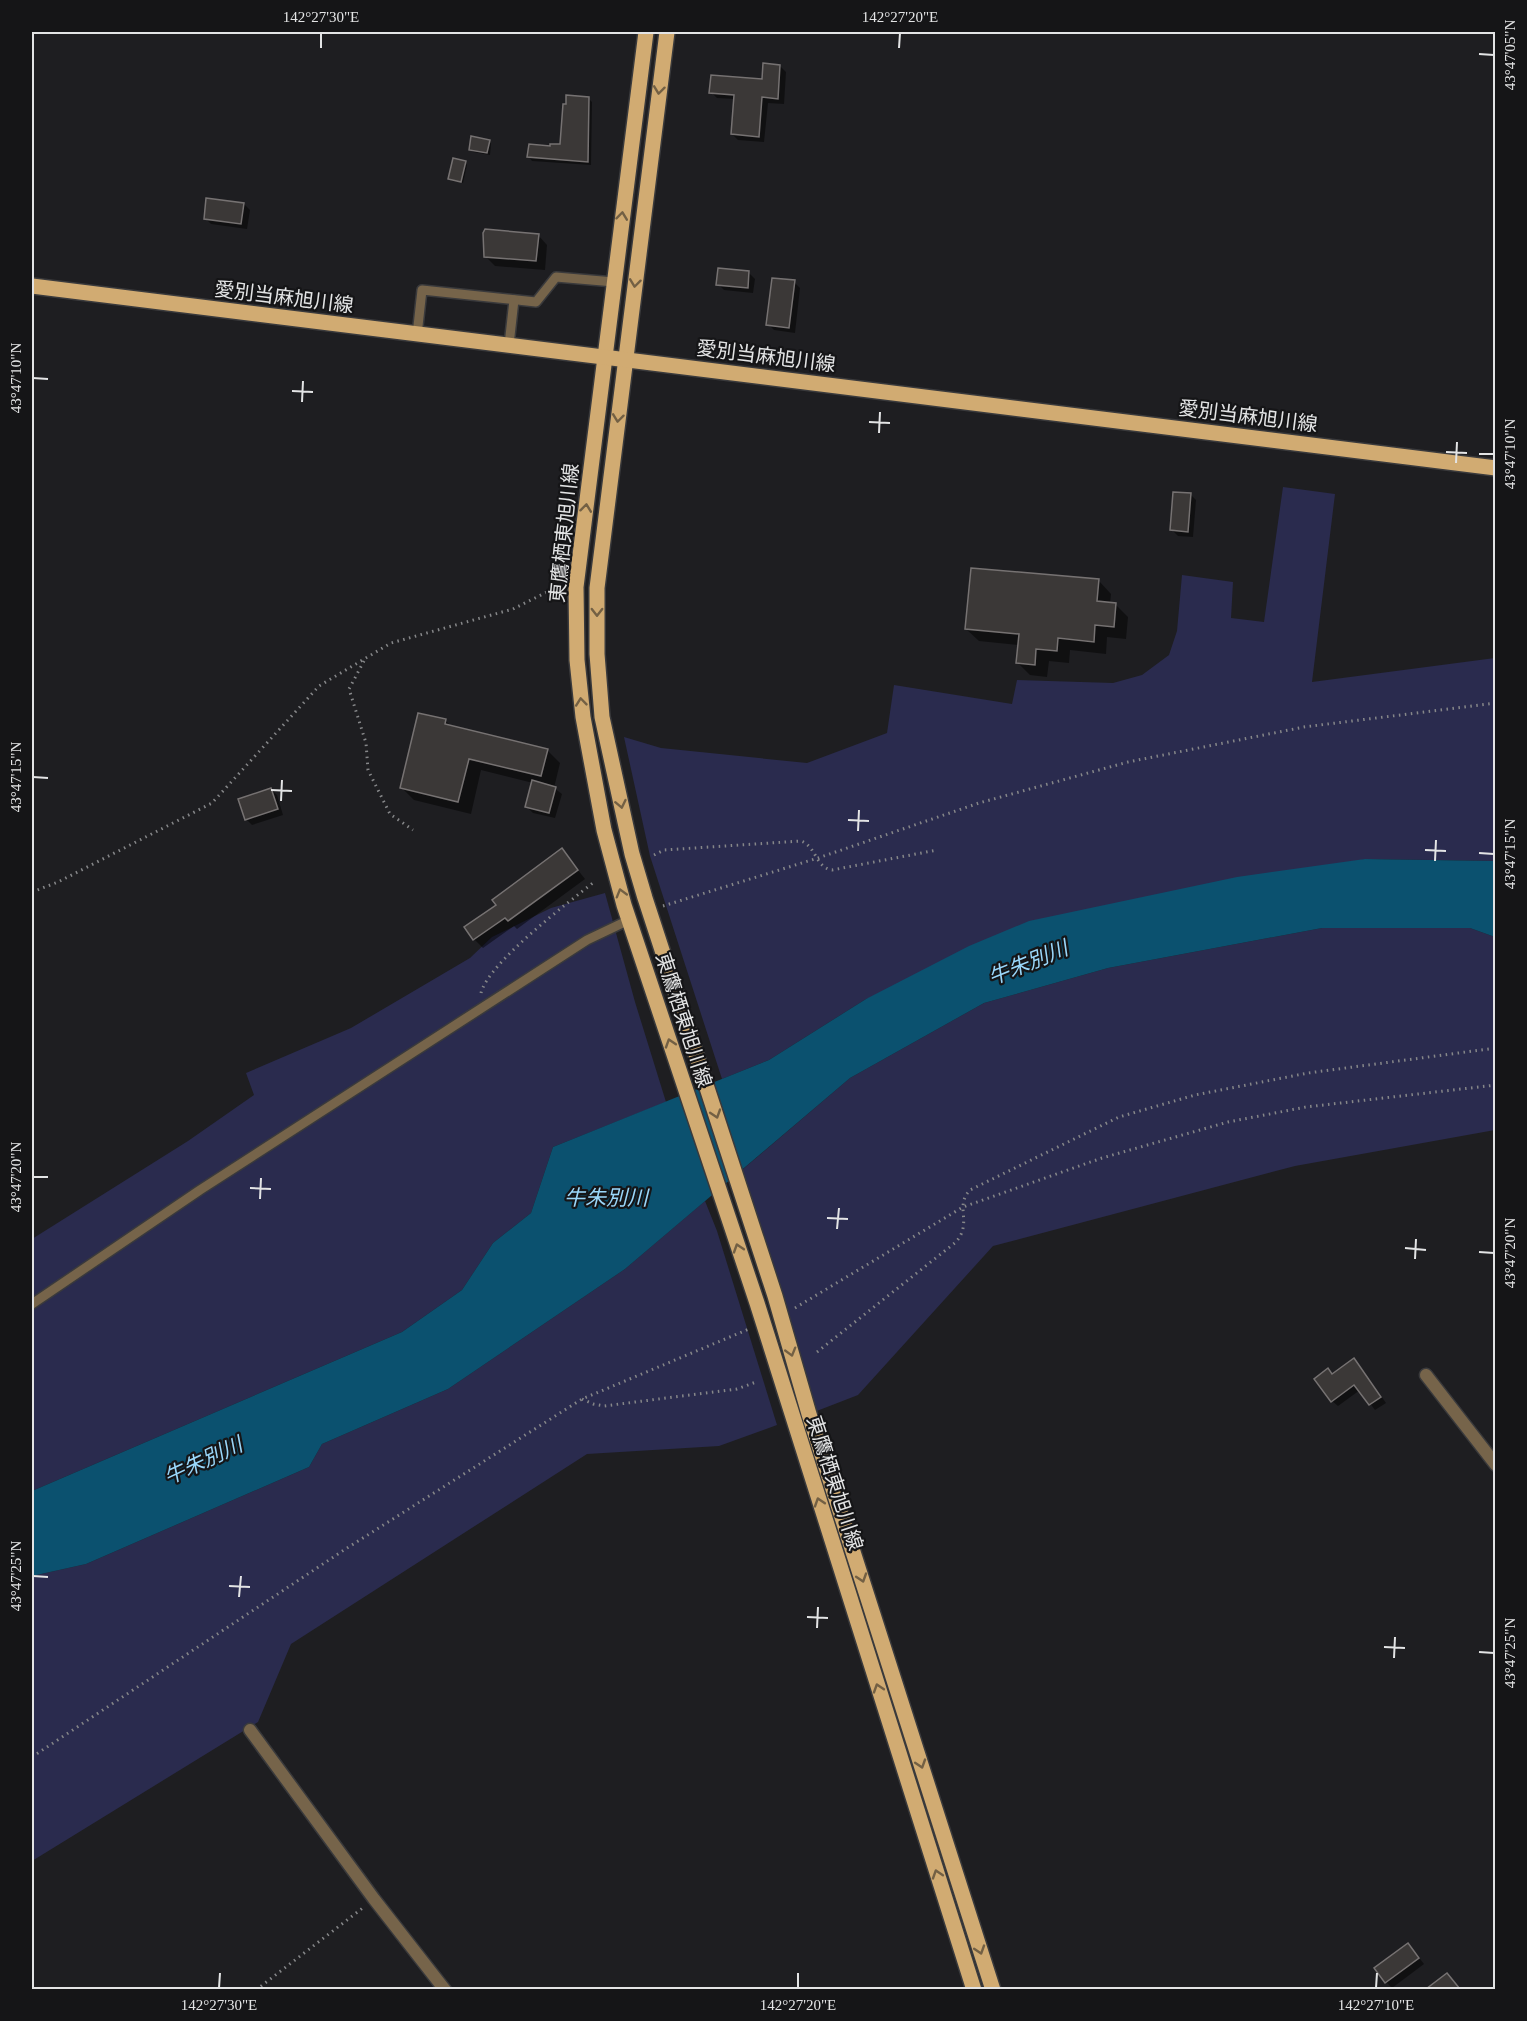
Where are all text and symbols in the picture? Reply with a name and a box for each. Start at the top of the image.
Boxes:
text: 142°27'30"E [283,9,359,25]
text: 142°27'20"E [862,9,938,25]
text: 43°47'05"N [1502,20,1518,90]
one-way arrow [654,85,666,94]
one-way arrow [616,212,628,221]
street label: 愛別当麻旭川線 [213,278,355,316]
one-way arrow [630,278,642,288]
street label: 愛別当麻旭川線 [695,337,837,375]
text: 43°47'10"N [8,343,24,413]
street label: 愛別当麻旭川線 [1177,397,1319,435]
one-way arrow [613,413,625,423]
text: 43°47'10"N [1502,419,1518,489]
street label: 東鷹栖東旭川線 [546,462,582,604]
one-way arrow [580,503,592,512]
one-way arrow [591,607,603,616]
one-way arrow [575,697,588,707]
text: 43°47'15"N [8,742,24,812]
one-way arrow [614,799,627,809]
text: 43°47'15"N [1502,819,1518,889]
one-way arrow [616,888,628,899]
water label: 牛朱別川 [985,935,1073,990]
street label: 東鷹栖東旭川線 [652,950,716,1090]
one-way arrow [664,1038,677,1049]
one-way arrow [708,1108,721,1119]
text: 43°47'20"N [8,1142,24,1212]
water label: 牛朱別川 [564,1186,650,1210]
text: 43°47'20"N [1502,1218,1518,1288]
one-way arrow [733,1243,746,1254]
one-way arrow [784,1346,796,1357]
street label: 東鷹栖東旭川線 [803,1413,867,1553]
water label: 牛朱別川 [160,1432,248,1490]
one-way arrow [814,1497,826,1508]
text: 43°47'25"N [8,1541,24,1611]
one-way arrow [855,1572,867,1583]
text: 43°47'25"N [1502,1618,1518,1688]
one-way arrow [873,1683,885,1694]
one-way arrow [914,1758,926,1769]
one-way arrow [932,1869,944,1880]
one-way arrow [973,1944,985,1955]
text: 142°27'30"E [181,1997,257,2013]
text: 142°27'20"E [760,1997,836,2013]
text: 142°27'10"E [1338,1997,1414,2013]

